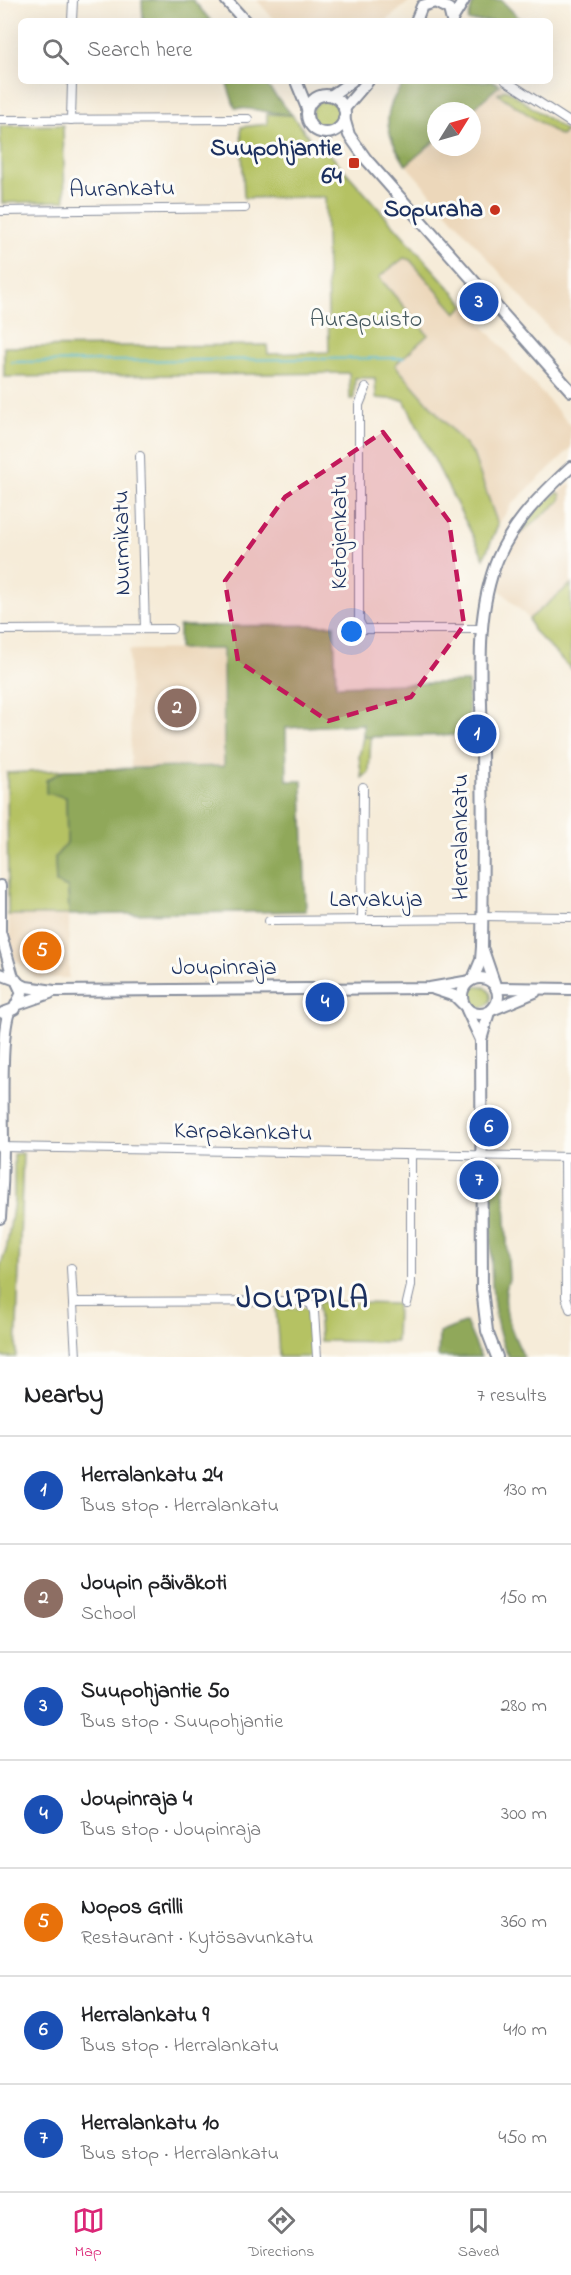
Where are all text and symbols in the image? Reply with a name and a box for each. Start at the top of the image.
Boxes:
search box [18,18,553,84]
icon: search [39,35,72,68]
text: Search here [87,35,192,67]
north arrow [427,102,481,156]
place label: Suupohjantie 64 [210,132,343,195]
marker: Suupohjantie 64 [347,156,361,170]
street label: Aurankatu [69,172,175,208]
place label: Sopuraha [384,193,483,228]
marker: Sopuraha [488,203,502,217]
pin: 3 [460,280,498,324]
park label: Aurapuisto [310,303,422,338]
street label: Ketojenkatu [323,474,358,590]
street label: Nurmikatu [105,490,141,596]
your location [337,617,366,646]
pin: 2 [158,686,196,730]
pin: 1 [458,712,496,756]
street label: Herralankatu [444,774,479,900]
street label: Larvakuja [329,883,423,918]
pin: 5 [22,928,62,974]
street label: Joupinraja [171,951,277,986]
pin: 4 [306,980,344,1024]
pin: 6 [470,1104,508,1150]
street label: Karpakankatu [173,1114,313,1152]
pin: 7 [460,1158,498,1202]
district label: JOUPPILA [236,1278,370,1322]
text: Nearby [24,1377,103,1415]
text: 7 results [477,1382,547,1411]
text: Herralankatu 24 [81,1460,223,1492]
text: 1 [40,1476,47,1505]
text: 130 m [503,1476,547,1505]
text: Bus stop · Herralankatu [81,1492,279,1521]
text: Joupin päiväkoti [81,1568,227,1600]
text: 2 [39,1584,48,1613]
text: 150 m [500,1584,547,1613]
text: School [81,1600,136,1629]
text: Suupohjantie 50 [81,1676,229,1708]
text: 3 [39,1692,48,1721]
text: 280 m [500,1692,547,1721]
text: Bus stop · Suupohjantie [81,1708,283,1737]
text: Joupinraja 4 [81,1784,192,1816]
text: 4 [39,1800,48,1829]
text: 300 m [501,1800,547,1829]
text: Bus stop · Joupinraja [81,1816,261,1845]
text: Nopos Grilli [81,1892,183,1924]
text: 5 [38,1908,49,1937]
text: 360 m [501,1908,547,1937]
text: Restaurant · Kytösavunkatu [81,1924,313,1953]
text: Herralankatu 9 [81,2000,209,2032]
text: 6 [39,2016,48,2045]
text: 410 m [503,2016,547,2045]
text: Bus stop · Herralankatu [81,2032,279,2061]
text: Herralankatu 10 [81,2108,219,2140]
text: 7 [39,2124,48,2153]
text: 450 m [498,2124,547,2153]
text: Bus stop · Herralankatu [81,2140,279,2169]
tab: Map [72,2204,105,2264]
tab: Directions [248,2204,314,2264]
tab: Saved [458,2204,499,2264]

